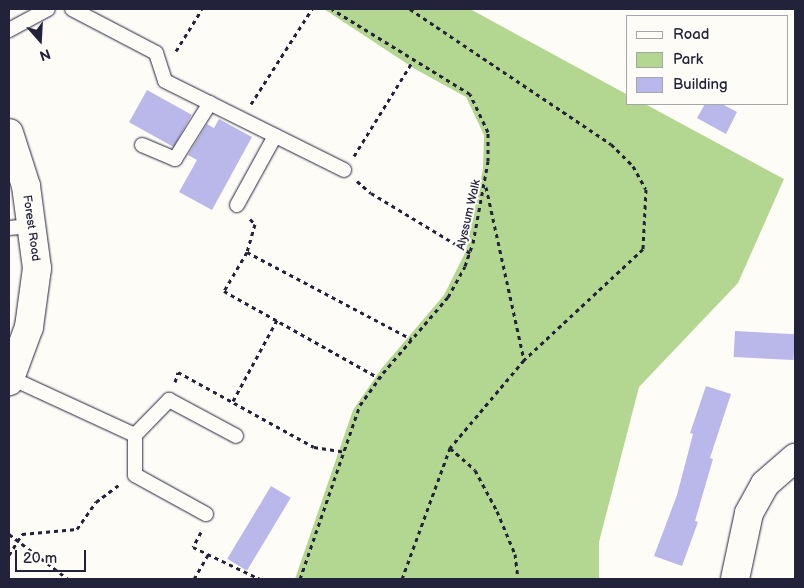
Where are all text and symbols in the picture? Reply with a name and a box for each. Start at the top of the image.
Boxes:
north arrow [15,15,65,65]
legend [626,15,789,105]
text: Road [673,25,709,44]
text: N [37,45,53,64]
text: Park [673,50,703,69]
text: Building [673,75,728,94]
street label: Alyssum Walk [454,178,484,252]
street label: Forest Road [19,194,43,262]
scale bar [18,540,89,572]
text: 20 m [23,549,57,568]

